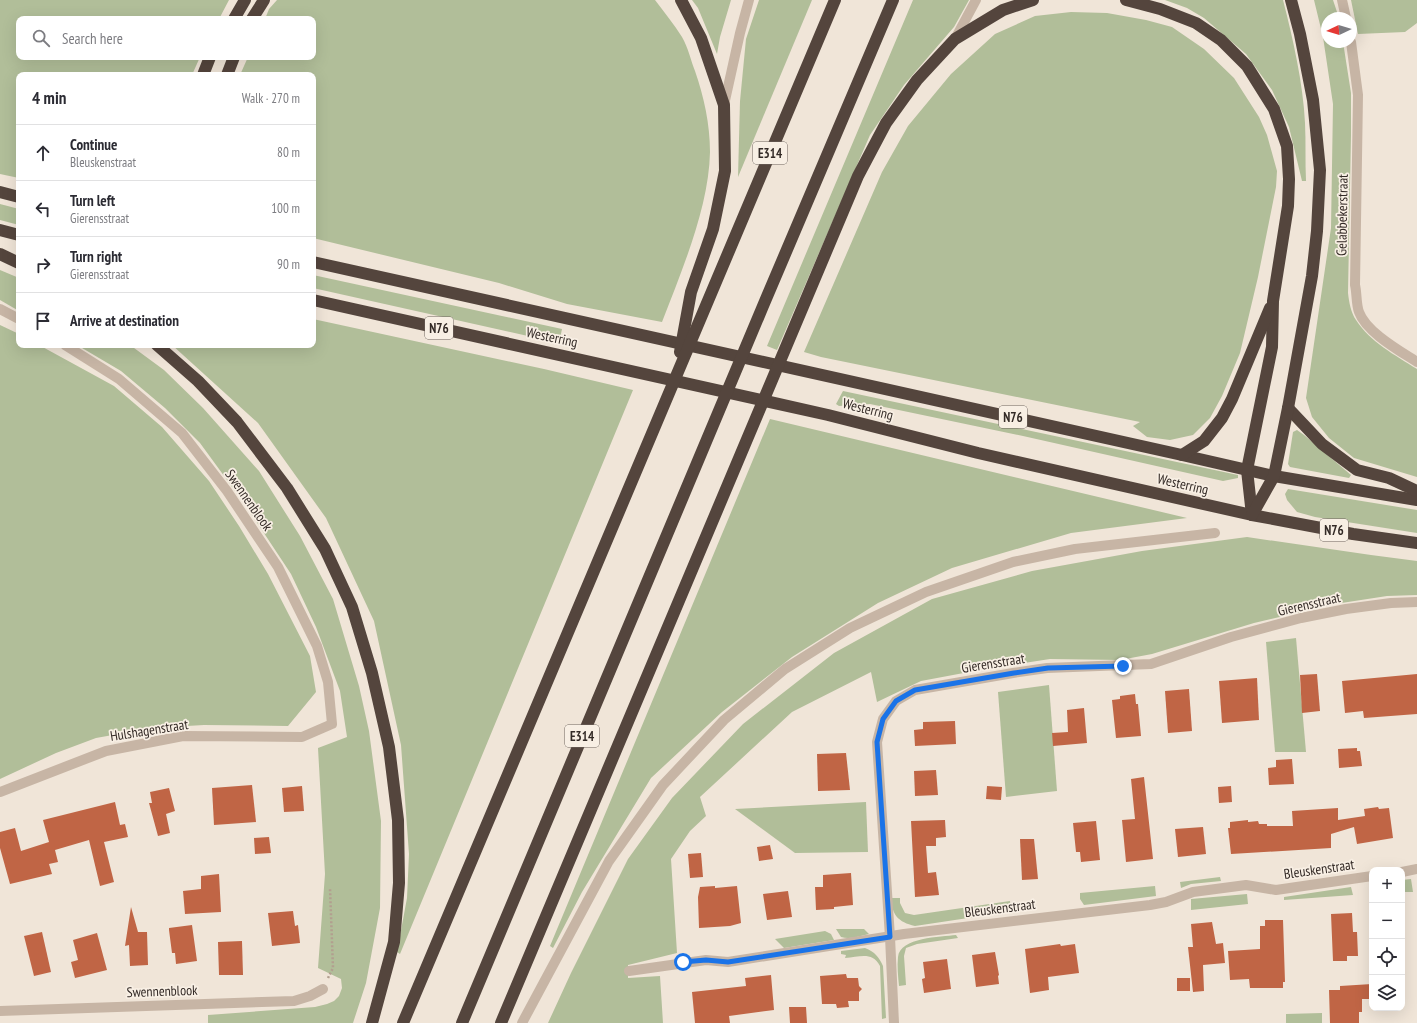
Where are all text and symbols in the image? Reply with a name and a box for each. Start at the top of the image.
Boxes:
north arrow [1321,12,1357,48]
search box [16,16,316,60]
icon: search [30,27,52,49]
text: Search here [62,29,123,48]
text: 4 min [32,87,66,109]
text: Walk · 270 m [242,90,300,107]
text: Continue [70,135,117,154]
icon: ahead [32,142,54,164]
road number: E314 [753,142,787,164]
text: 80 m [277,144,300,161]
text: Bleuskenstraat [70,154,136,171]
street label: Gelabbekerstraat [1332,174,1352,256]
text: Turn left [70,191,115,210]
icon: left [32,198,54,220]
text: 100 m [271,200,300,217]
text: Gierensstraat [70,210,129,227]
text: Turn right [70,247,122,266]
icon: right [32,254,54,276]
text: 90 m [277,256,300,273]
text: Gierensstraat [70,266,129,283]
icon: arrive [32,310,54,332]
text: Arrive at destination [70,311,179,330]
road number: N76 [425,317,453,339]
street label: Westerring [525,323,579,351]
street label: Westerring [841,394,895,424]
road number: N76 [999,406,1027,428]
street label: Swennenblook [221,466,277,535]
street label: Westerring [1156,469,1210,499]
road number: N76 [1320,519,1348,541]
street label: Gierensstraat [1276,588,1342,620]
street label: Gierensstraat [960,649,1026,677]
route end [1114,657,1132,675]
street label: Hulshagenstraat [109,715,189,745]
road number: E314 [565,725,599,747]
street label: Bleuskenstraat [1283,855,1356,883]
map controls [1369,867,1405,1011]
button: + [1369,867,1405,903]
street label: Bleuskenstraat [964,895,1037,921]
button: − [1369,903,1405,939]
button: locate [1369,939,1405,975]
route start [674,953,692,971]
button: layers [1369,975,1405,1011]
street label: Swennenblook [126,981,198,1001]

